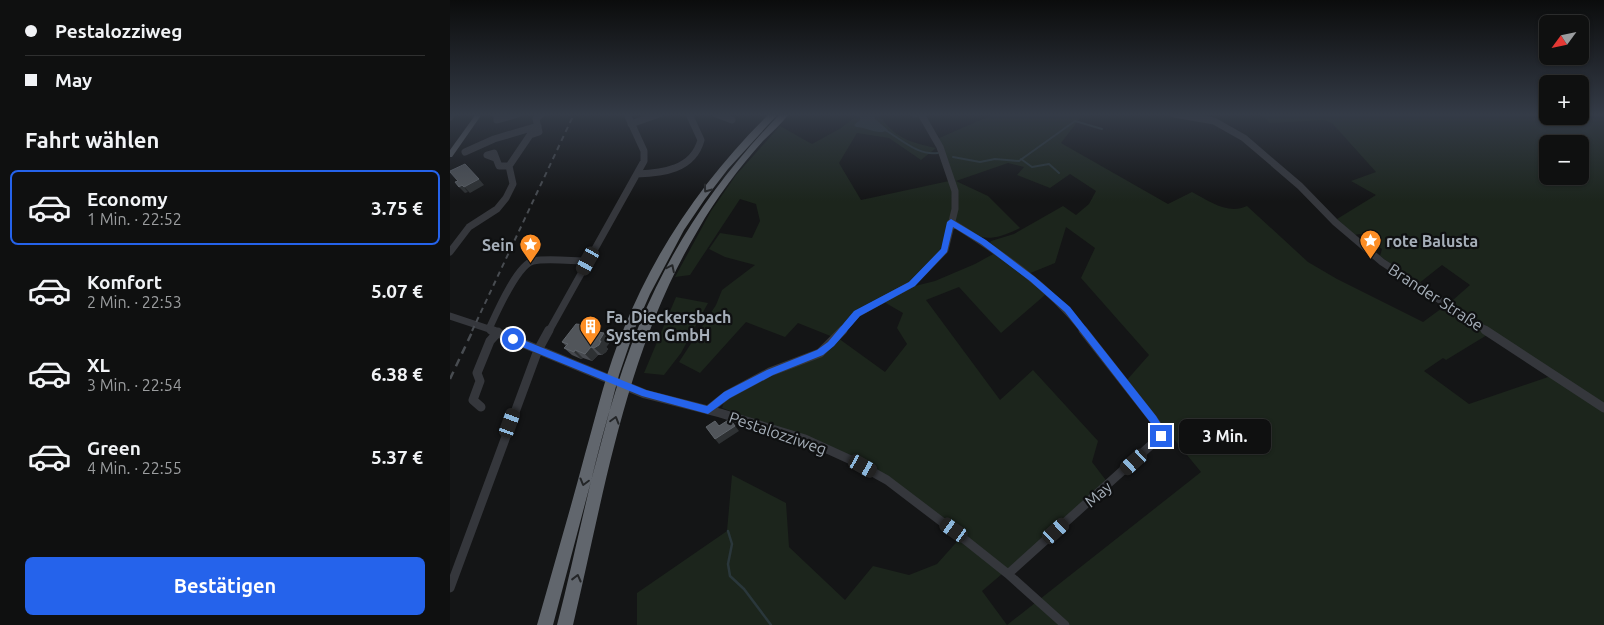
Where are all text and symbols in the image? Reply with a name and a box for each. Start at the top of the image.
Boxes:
north arrow [1539,15,1589,65]
map controls [1539,15,1589,185]
text: Pestalozziweg [55,20,182,42]
text: May [55,69,92,91]
button: + [1539,75,1589,125]
text: Fahrt wählen [25,127,159,152]
button: − [1539,135,1589,185]
one-way arrow [704,184,713,193]
icon: car [27,185,72,230]
text: Economy [87,188,168,210]
text: 3.75 € [371,197,423,219]
text: 1 Min. · 22:52 [87,210,182,228]
place icon: rote Balusta [1358,229,1382,260]
place label: rote Balusta [1386,232,1478,250]
place icon: Sein [518,233,542,264]
place label: Sein [482,236,514,254]
car [574,244,601,278]
street label: Brander Straße [1385,260,1487,334]
one-way arrow [665,264,675,273]
icon: car [27,268,72,313]
text: Komfort [87,271,162,293]
text: 5.07 € [371,280,423,302]
text: 2 Min. · 22:53 [87,293,182,311]
place label: Fa. Dieckersbach System GmbH [606,308,731,344]
building icon: Fa. Dieckersbach System GmbH [578,314,602,345]
route start [502,328,524,350]
icon: car [27,351,72,396]
text: XL [87,354,110,376]
text: 6.38 € [371,363,423,385]
text: 3 Min. · 22:54 [87,376,182,394]
car [497,406,522,440]
street label: Pestalozziweg [727,408,829,458]
one-way arrow [609,416,619,424]
callout: 3 Min. [1178,418,1271,454]
route end [1150,425,1172,447]
text: 3 Min. [1203,427,1247,445]
icon: car [27,434,72,479]
text: Green [87,437,141,459]
text: 5.37 € [371,446,423,468]
car [1117,446,1150,478]
car [846,452,879,480]
text: 4 Min. · 22:55 [87,459,182,477]
street label: May [1081,477,1115,511]
one-way arrow [579,478,590,487]
car [937,515,970,545]
car [1039,515,1072,547]
button: Bestätigen [25,557,425,615]
one-way arrow [571,573,582,582]

